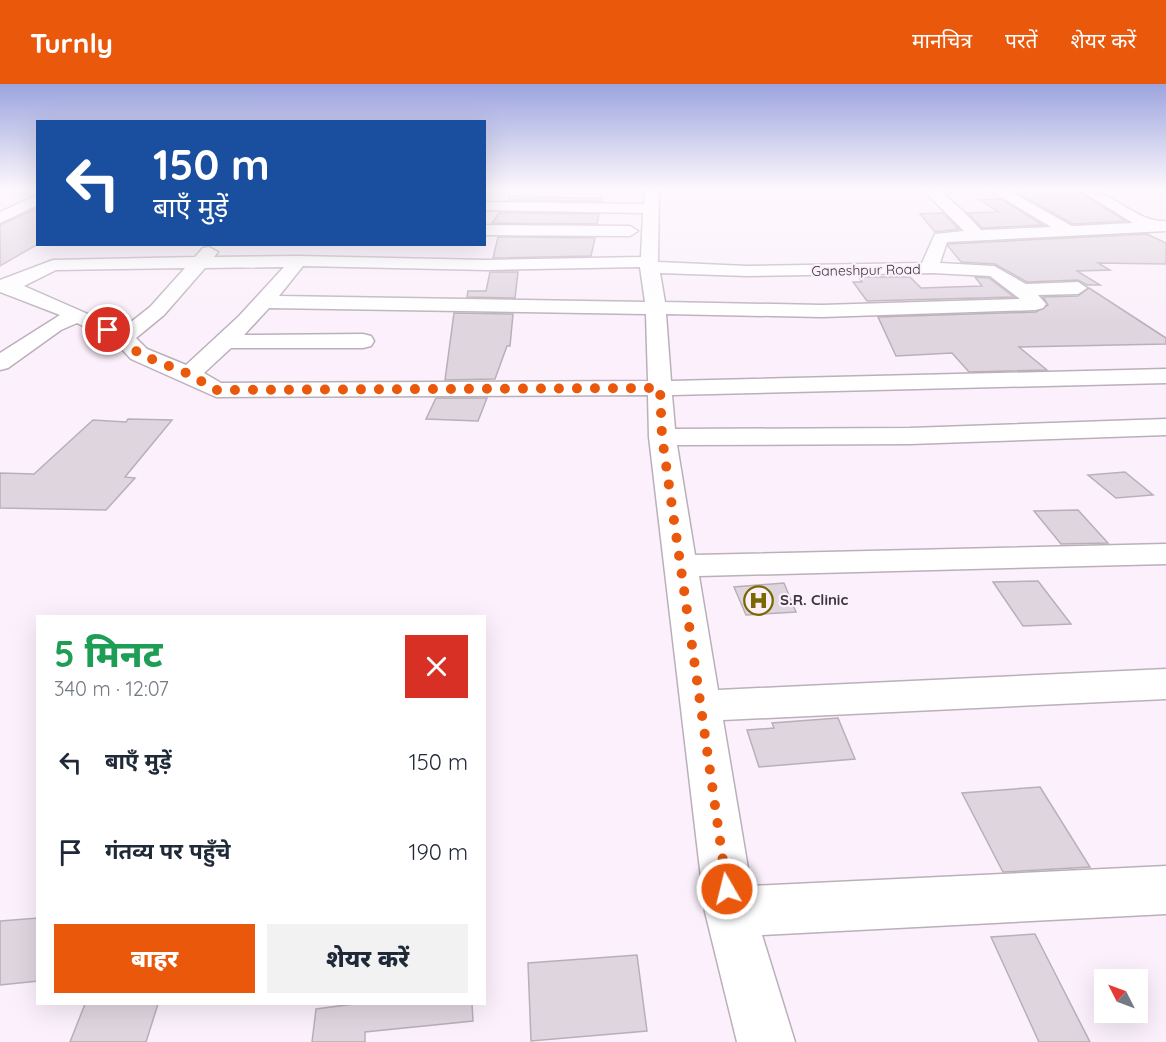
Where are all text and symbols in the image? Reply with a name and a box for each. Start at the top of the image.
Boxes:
text: Turnly [30,25,113,60]
text: मानचित्र [912,27,972,53]
text: परतें [1005,27,1038,53]
text: शेयर करें [1071,27,1136,53]
text: 150 m [153,138,270,191]
icon: left [54,144,132,222]
text: बाएँ मुड़ें [153,190,228,224]
street label: Ganeshpur Road [811,260,921,280]
pin [82,304,133,355]
icon: arrive [91,313,124,346]
hospital icon: S.R. Clinic [743,584,775,616]
place label: S.R. Clinic [780,590,848,609]
text: 5 मिनट [54,631,162,676]
button: close [405,635,468,698]
text: 340 m · 12:07 [54,676,169,701]
icon: left [54,746,87,779]
text: बाएँ मुड़ें [105,747,171,775]
text: 150 m [409,748,468,776]
icon: arrive [54,836,87,869]
text: गंतव्य पर पहुँचे [105,837,230,865]
text: 190 m [408,838,468,866]
position arrow [695,857,759,921]
button: बाहर [54,924,255,993]
button: शेयर करें [267,924,468,993]
north arrow [1094,969,1148,1023]
map controls [1094,969,1148,1023]

